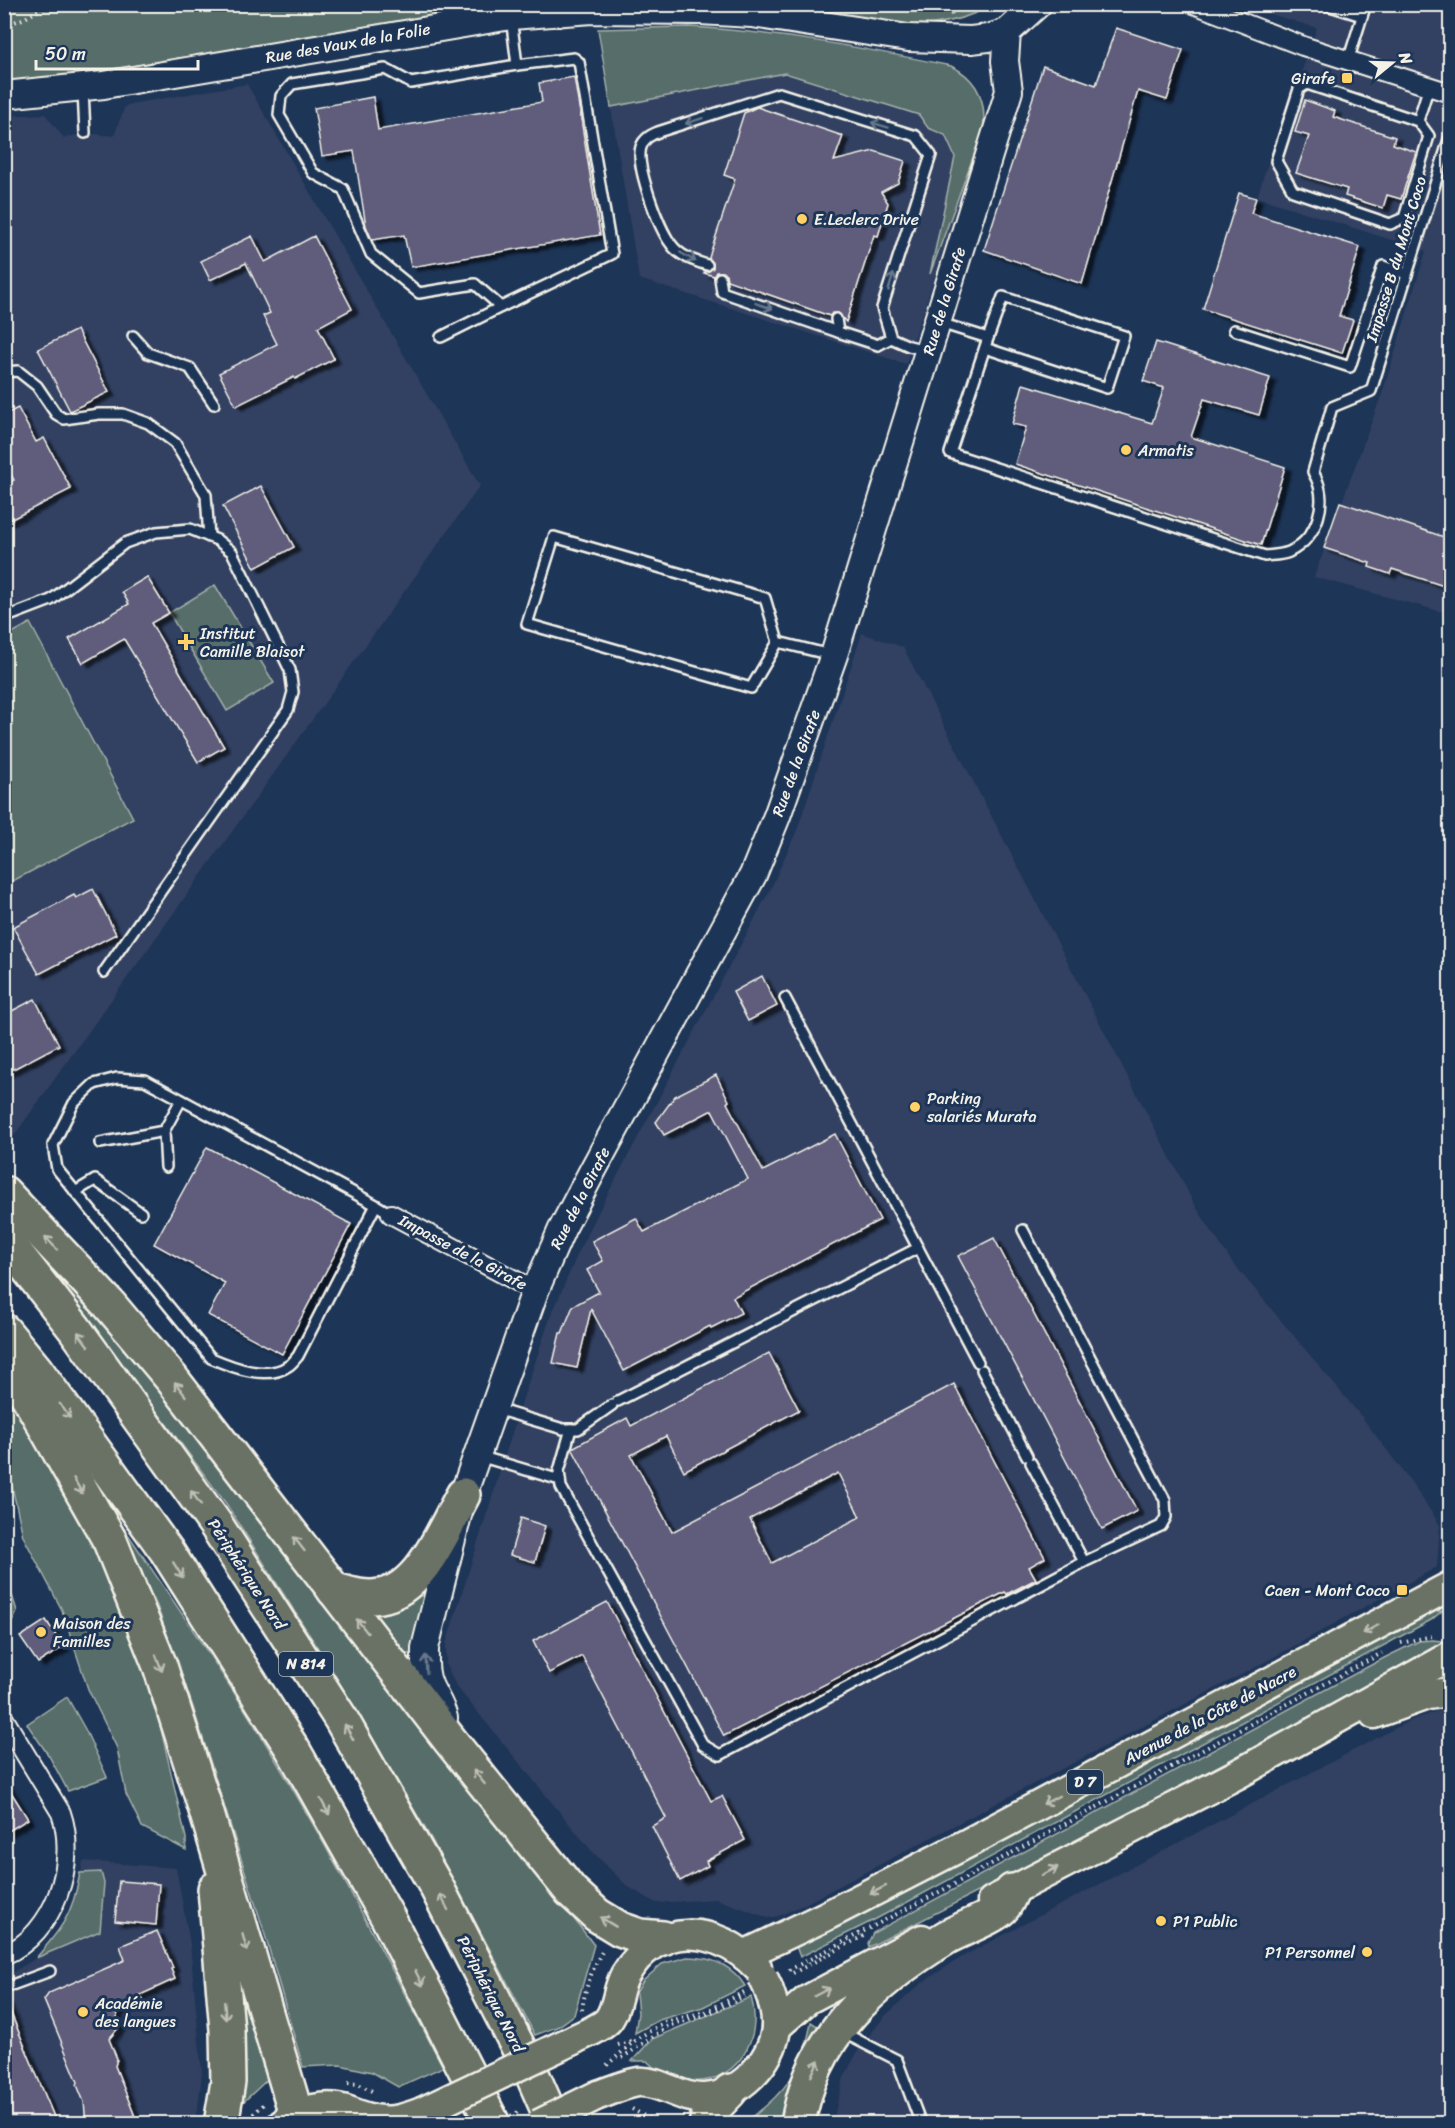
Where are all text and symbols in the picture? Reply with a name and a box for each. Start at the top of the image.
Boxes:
street label: Rue des Vaux de la Folie [263,14,433,72]
scale bar [36,33,198,71]
north arrow [1362,33,1422,93]
text: 50 m [45,38,86,70]
text: N [1390,47,1422,69]
place label: Girafe [1291,64,1335,93]
marker: Girafe [1340,71,1354,85]
one-way arrow [685,116,704,127]
one-way arrow [871,118,890,129]
street label: Impasse B du Mont Coco [1357,172,1435,346]
place label: E.Leclerc Drive [814,205,919,234]
marker: E.Leclerc Drive [795,212,809,226]
street label: Rue de la Girafe [914,243,974,359]
one-way arrow [679,251,696,263]
one-way arrow [886,273,897,292]
one-way arrow [754,302,773,313]
place label: Armatis [1137,436,1194,465]
marker: Armatis [1119,443,1133,457]
place label: Institut Camille Blaisot [199,619,305,666]
marker: Institut Camille Blaisot [177,633,195,651]
street label: Rue de la Girafe [763,705,829,821]
place label: Parking salariés Murata [926,1084,1036,1131]
marker: Parking salariés Murata [908,1100,922,1114]
street label: Rue de la Girafe [542,1142,618,1254]
street label: Impasse de la Girafe [392,1205,533,1298]
one-way arrow [44,1235,58,1250]
one-way arrow [77,1332,89,1348]
one-way arrow [173,1382,186,1398]
one-way arrow [59,1403,72,1419]
one-way arrow [73,1477,85,1494]
one-way arrow [190,1491,203,1507]
street label: Périphérique Nord [200,1512,295,1637]
one-way arrow [292,1536,305,1552]
one-way arrow [173,1561,185,1578]
place label: Caen - Mont Coco [1265,1576,1390,1605]
marker: Caen - Mont Coco [1395,1583,1409,1597]
place label: Maison des Familles [53,1609,131,1656]
one-way arrow [356,1619,368,1635]
one-way arrow [1363,1623,1380,1635]
marker: Maison des Familles [34,1625,48,1639]
road number: N 814 [279,1652,333,1676]
one-way arrow [154,1653,165,1672]
one-way arrow [420,1655,431,1675]
street label: Avenue de la Côte de Nacre [1118,1657,1302,1773]
one-way arrow [342,1724,354,1741]
one-way arrow [473,1769,486,1785]
road number: D 7 [1067,1770,1103,1794]
one-way arrow [1043,1794,1060,1806]
one-way arrow [319,1798,331,1815]
one-way arrow [1041,1865,1059,1876]
one-way arrow [870,1884,887,1896]
one-way arrow [438,1894,450,1911]
place label: P1 Public [1173,1907,1237,1936]
marker: P1 Public [1154,1914,1168,1928]
one-way arrow [600,1915,617,1927]
street label: Périphérique Nord [449,1930,534,2059]
one-way arrow [240,1933,252,1952]
place label: P1 Personnel [1265,1938,1355,1967]
marker: P1 Personnel [1360,1945,1374,1959]
one-way arrow [414,1969,425,1987]
one-way arrow [813,1986,831,1997]
place label: Académie des langues [94,1989,176,2036]
one-way arrow [220,2001,231,2021]
marker: Académie des langues [76,2005,90,2019]
one-way arrow [810,2059,822,2077]

